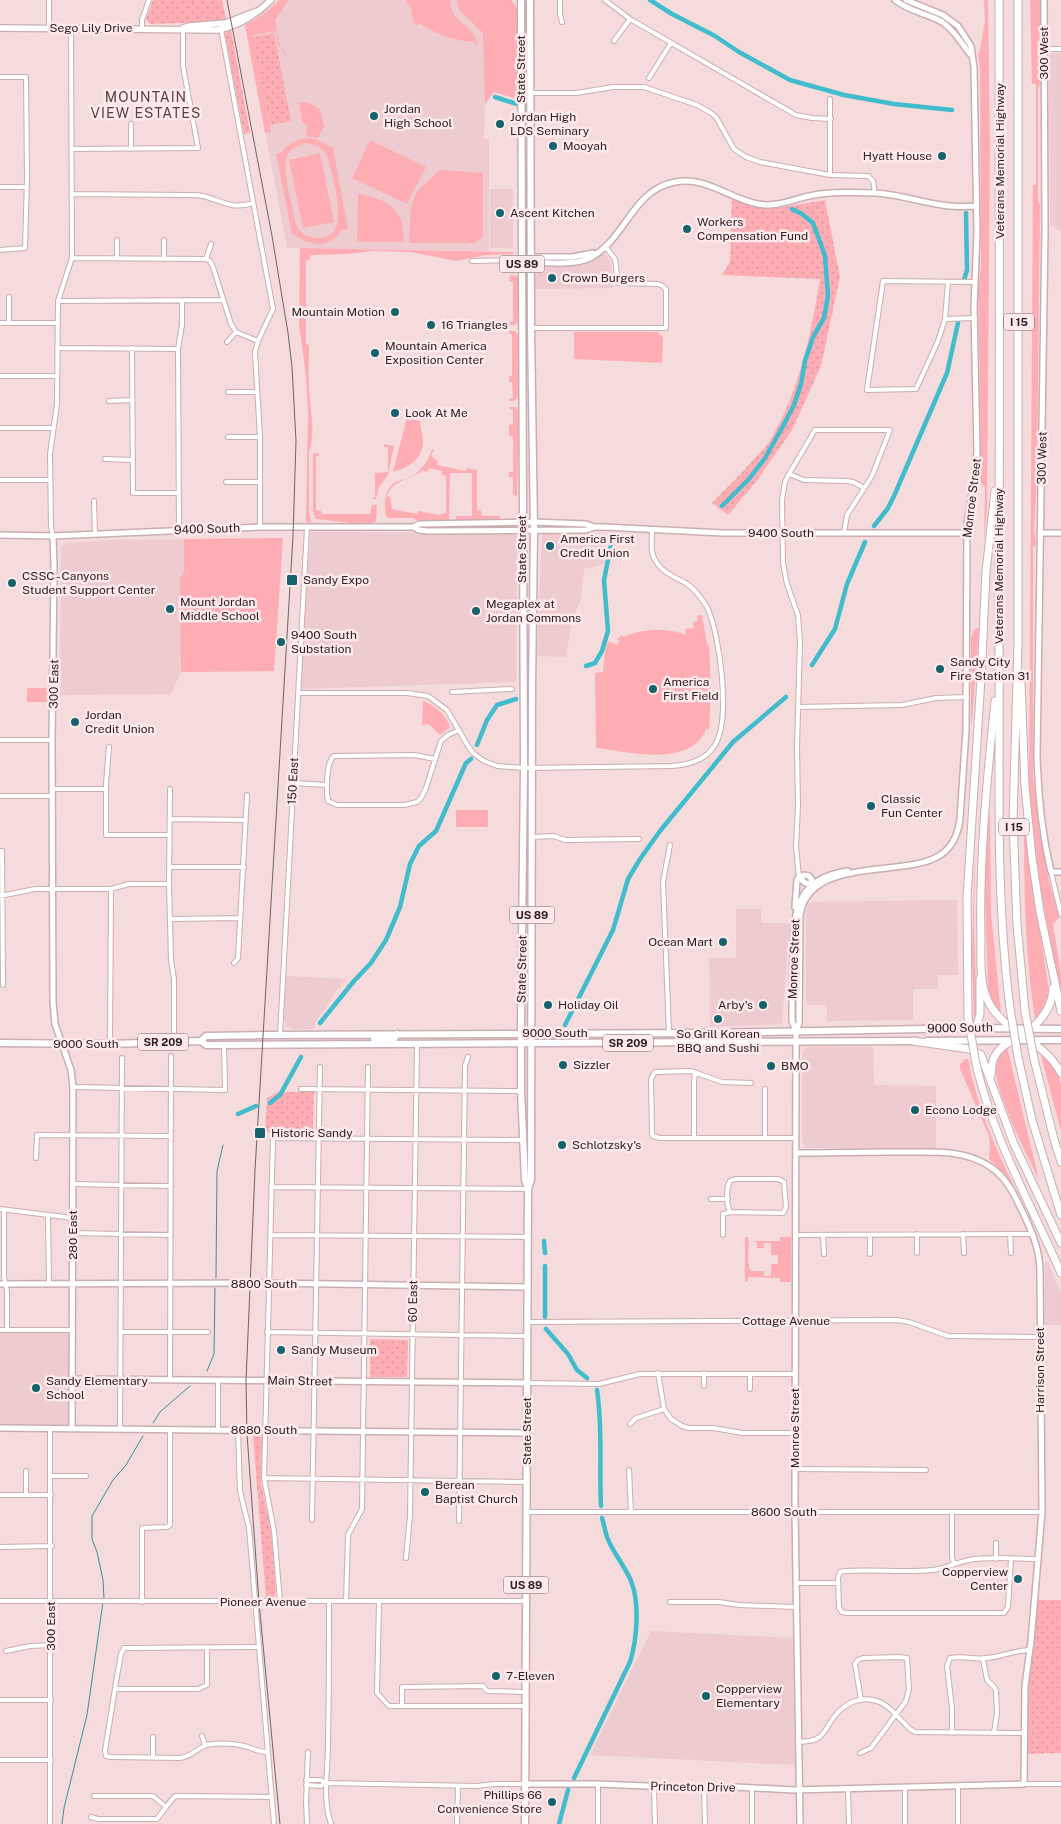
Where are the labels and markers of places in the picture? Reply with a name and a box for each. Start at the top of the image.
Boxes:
place label: Jordan High School [384,102,452,130]
marker: Jordan High School [368,110,380,122]
place label: Jordan High LDS Seminary [510,110,590,138]
marker: Jordan High LDS Seminary [494,118,506,130]
place label: Mooyah [563,139,607,153]
marker: Mooyah [547,140,559,152]
place label: Hyatt House [863,149,932,163]
marker: Hyatt House [936,150,948,162]
place label: Ascent Kitchen [510,206,595,220]
marker: Ascent Kitchen [494,207,506,219]
place label: Workers Compensation Fund [697,215,808,243]
marker: Workers Compensation Fund [681,223,693,235]
place label: Crown Burgers [562,271,645,285]
marker: Crown Burgers [546,272,558,284]
place label: Mountain Motion [291,305,385,319]
marker: Mountain Motion [389,306,401,318]
place label: 16 Triangles [441,318,508,332]
marker: 16 Triangles [425,319,437,331]
place label: Mountain America Exposition Center [385,339,487,367]
marker: Mountain America Exposition Center [369,347,381,359]
place label: Look At Me [405,406,468,420]
marker: Look At Me [389,407,401,419]
place label: America First Credit Union [560,532,635,560]
marker: America First Credit Union [544,540,556,552]
place label: CSSC - Canyons Student Support Center [22,569,156,597]
marker: Sandy Expo [285,573,299,587]
place label: Sandy Expo [303,573,369,587]
marker: CSSC - Canyons Student Support Center [6,577,18,589]
place label: Mount Jordan Middle School [180,595,260,623]
place label: Megaplex at Jordan Commons [486,597,581,625]
marker: Mount Jordan Middle School [164,603,176,615]
marker: Megaplex at Jordan Commons [470,605,482,617]
place label: 9400 South Substation [291,628,357,656]
marker: 9400 South Substation [275,636,287,648]
place label: Sandy City Fire Station 31 [950,655,1030,683]
marker: Sandy City Fire Station 31 [934,663,946,675]
place label: America First Field [663,675,719,703]
marker: America First Field [647,683,659,695]
place label: Jordan Credit Union [85,708,155,736]
marker: Jordan Credit Union [69,716,81,728]
place label: Classic Fun Center [881,792,943,820]
marker: Classic Fun Center [865,800,877,812]
place label: Ocean Mart [648,935,713,949]
marker: Ocean Mart [717,936,729,948]
place label: Holiday Oil [558,998,619,1012]
place label: Arby's [718,998,753,1012]
marker: Holiday Oil [542,999,554,1011]
marker: Arby's [757,999,769,1011]
marker: So Grill Korean BBQ and Sushi [712,1013,724,1025]
place label: So Grill Korean BBQ and Sushi [676,1027,760,1055]
place label: Sizzler [573,1058,611,1072]
marker: Sizzler [557,1059,569,1071]
place label: BMO [781,1059,809,1073]
marker: BMO [765,1060,777,1072]
place label: Econo Lodge [925,1103,997,1117]
marker: Econo Lodge [909,1104,921,1116]
marker: Historic Sandy [253,1126,267,1140]
place label: Historic Sandy [271,1126,353,1140]
place label: Schlotzsky's [572,1138,641,1152]
marker: Schlotzsky's [556,1139,568,1151]
place label: Sandy Museum [291,1343,377,1357]
marker: Sandy Museum [275,1344,287,1356]
place label: Sandy Elementary School [46,1374,148,1402]
marker: Sandy Elementary School [30,1382,42,1394]
place label: Berean Baptist Church [435,1478,518,1506]
marker: Berean Baptist Church [419,1486,431,1498]
place label: Copperview Center [942,1565,1009,1593]
marker: Copperview Center [1012,1573,1024,1585]
place label: 7-Eleven [506,1669,555,1683]
marker: 7-Eleven [490,1670,502,1682]
place label: Copperview Elementary [716,1682,783,1710]
marker: Copperview Elementary [700,1690,712,1702]
place label: Phillips 66 Convenience Store [437,1788,542,1816]
marker: Phillips 66 Convenience Store [546,1796,558,1808]

